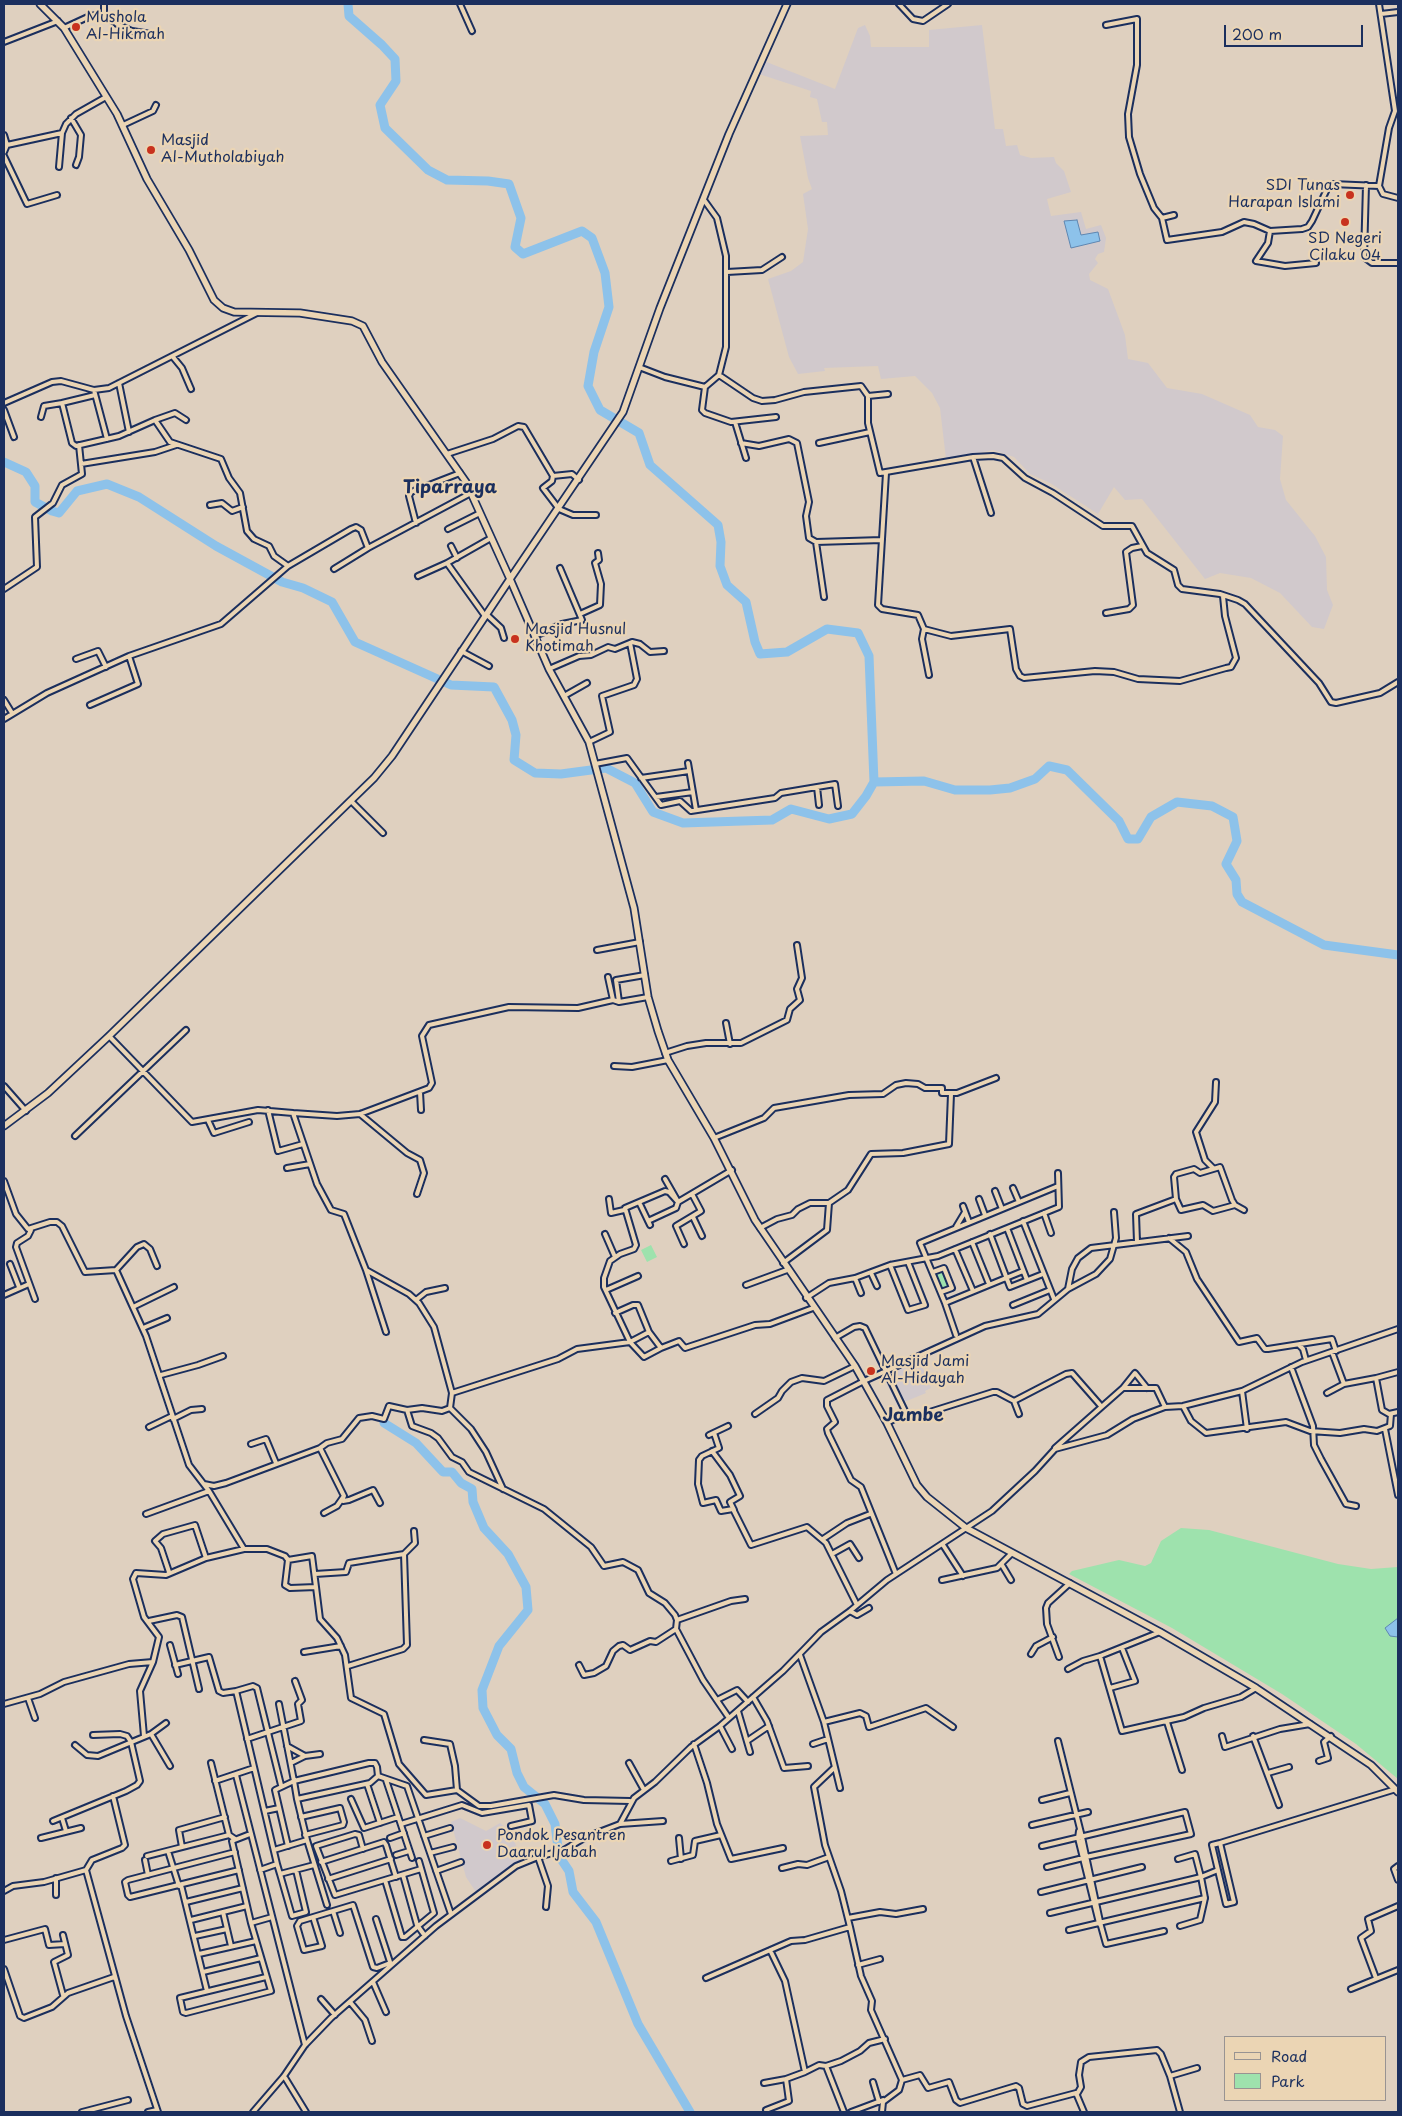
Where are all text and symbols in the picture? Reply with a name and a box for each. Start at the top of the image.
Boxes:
place label: Mushola Al-Hikmah [86,9,165,44]
scale bar [1227,15,1366,47]
marker: Mushola Al-Hikmah [70,21,82,33]
text: 200 m [1232,22,1282,45]
place label: Masjid Al-Mutholabiyah [161,132,285,167]
marker: Masjid Al-Mutholabiyah [145,144,157,156]
place label: SDI Tunas Harapan Islami [1228,177,1340,212]
marker: SDI Tunas Harapan Islami [1344,189,1356,201]
marker: SD Negeri Cilaku 04 [1339,216,1351,228]
place label: SD Negeri Cilaku 04 [1308,230,1382,265]
district label: Tiparraya [403,477,497,499]
place label: Masjid Husnul Khotimah [525,621,626,656]
marker: Masjid Husnul Khotimah [509,633,521,645]
place label: Masjid Jami Al-Hidayah [881,1353,969,1388]
marker: Masjid Jami Al-Hidayah [865,1365,877,1377]
district label: Jambe [882,1405,944,1427]
place label: Pondok Pesantren Daarul Ijabah [497,1827,626,1862]
marker: Pondok Pesantren Daarul Ijabah [481,1839,493,1851]
legend [1224,2036,1387,2101]
text: Road [1271,2044,1307,2067]
text: Park [1271,2069,1305,2092]

